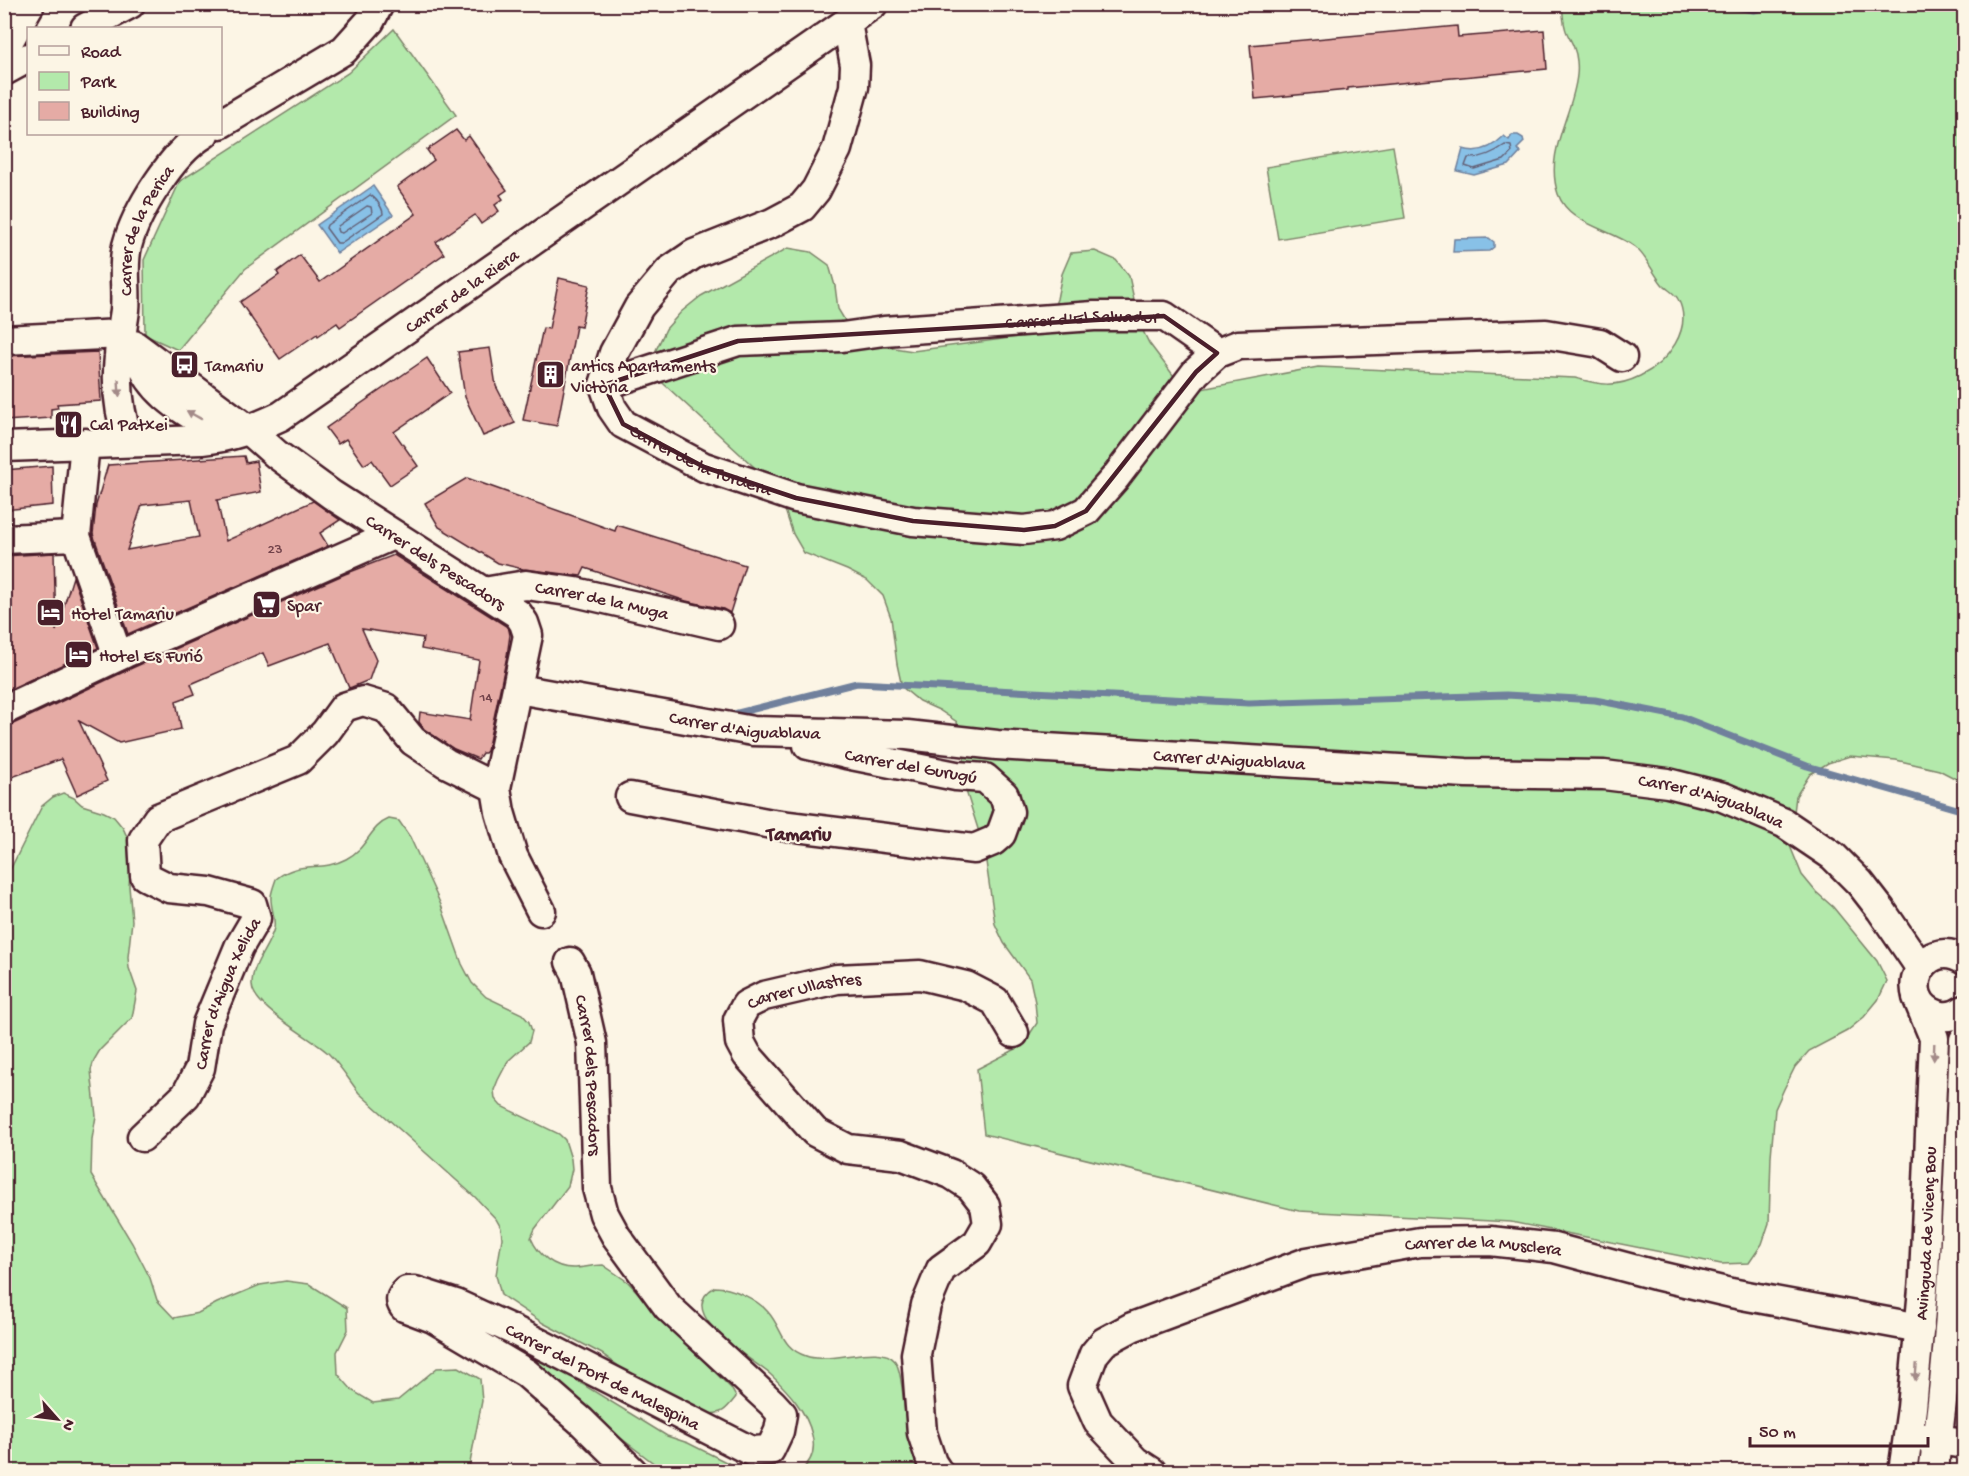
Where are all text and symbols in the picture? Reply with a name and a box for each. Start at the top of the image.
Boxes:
legend [27,27,222,135]
text: Road [81,43,122,64]
text: Park [80,73,117,94]
text: Building [80,103,140,124]
street label: Carrer de la Perica [117,161,180,296]
street label: Carrer de la Riera [402,245,525,339]
street label: Carrer d'El Salvador [1005,308,1160,335]
bus stop icon: Tamariu [168,349,200,381]
place label: Tamariu [204,357,264,378]
place label: antics Apartaments Victòria [570,357,717,399]
building icon: antics Apartaments Victòria [534,359,566,391]
one-way arrow [114,378,123,397]
restaurant icon: Cal Patxei [53,408,85,440]
one-way arrow [185,410,202,420]
place label: Cal Patxei [90,416,168,437]
street label: Carrer de la Tordera [625,421,775,502]
street label: Carrer dels Pescadors [361,511,510,617]
house number: 23 [267,541,283,559]
street label: Carrer de la Muga [533,578,671,626]
supermarket icon: Spar [250,589,282,621]
hotel icon: Hotel Tamariu [34,597,66,629]
place label: Spar [287,597,322,618]
place label: Hotel Tamariu [71,605,174,626]
hotel icon: Hotel Es Furió [62,639,94,671]
place label: Hotel Es Furió [99,647,203,668]
house number: 14 [478,689,493,707]
street label: Carrer d'Aiguablava [667,708,822,746]
street label: Carrer del Gurugú [843,746,979,790]
street label: Carrer d'Aiguablava [1153,746,1307,776]
street label: Carrer d'Aiguablava [1637,771,1787,835]
district label: Tamariu [765,825,832,848]
street label: Carrer d'Aigua Xelida [192,914,267,1071]
street label: Carrer Ullastres [744,970,863,1016]
street label: Carrer dels Pescadors [568,993,604,1157]
one-way arrow [1929,1042,1938,1061]
street label: Avinguda de Vicenç Bou [1912,1145,1942,1321]
street label: Carrer de la Musclera [1403,1233,1565,1263]
street label: Carrer del Port de Malespina [501,1320,704,1437]
one-way arrow [1911,1363,1921,1382]
north arrow [27,1389,87,1449]
scale bar [1750,1410,1928,1448]
text: N [56,1415,78,1434]
text: 50 m [1759,1423,1796,1444]

